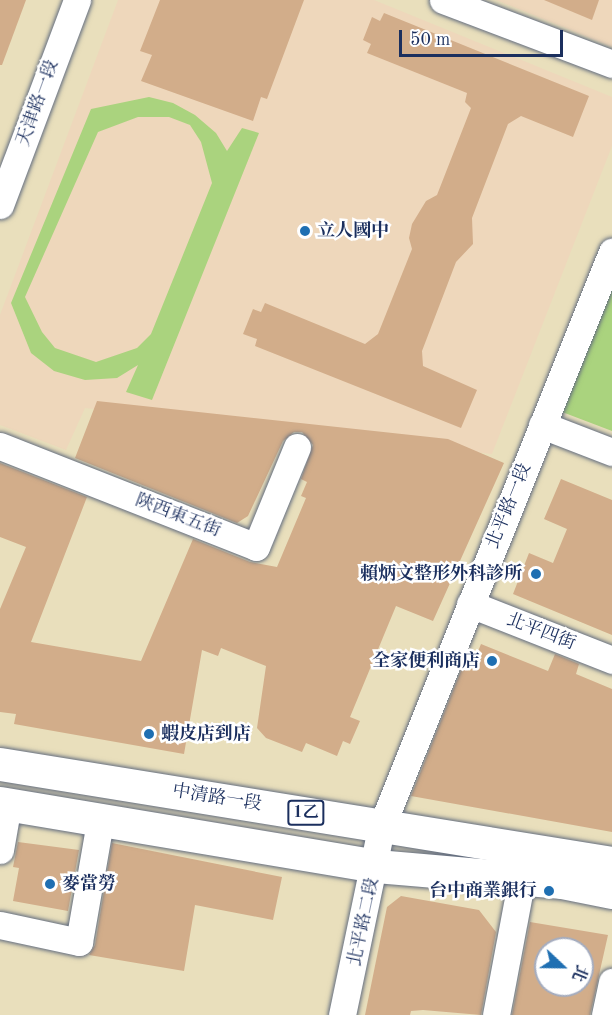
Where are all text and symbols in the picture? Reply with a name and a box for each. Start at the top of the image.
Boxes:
scale bar [402,18,566,56]
text: 50 m [410,31,450,49]
street label: 天津路一段 [12,57,64,149]
place label: 立人國中 [317,220,389,242]
marker: 立人國中 [298,224,312,238]
street label: 北平路一段 [482,460,536,552]
street label: 陝西東五街 [132,490,224,542]
place label: 賴炳文整形外科診所 [360,563,522,585]
marker: 賴炳文整形外科診所 [527,565,545,583]
street label: 北平四街 [504,609,578,655]
place label: 全家便利商店 [372,650,480,672]
marker: 全家便利商店 [485,654,499,668]
place label: 蝦皮店到店 [161,723,251,745]
marker: 蝦皮店到店 [142,727,156,741]
street label: 中清路一段 [171,780,263,816]
road number: 1乙 [286,800,326,826]
place label: 麥當勞 [62,873,116,895]
street label: 北平路二段 [344,876,384,968]
marker: 麥當勞 [43,877,57,891]
place label: 台中商業銀行 [429,880,537,902]
marker: 台中商業銀行 [542,884,556,898]
north arrow [534,937,594,997]
text: 北 [568,963,589,983]

